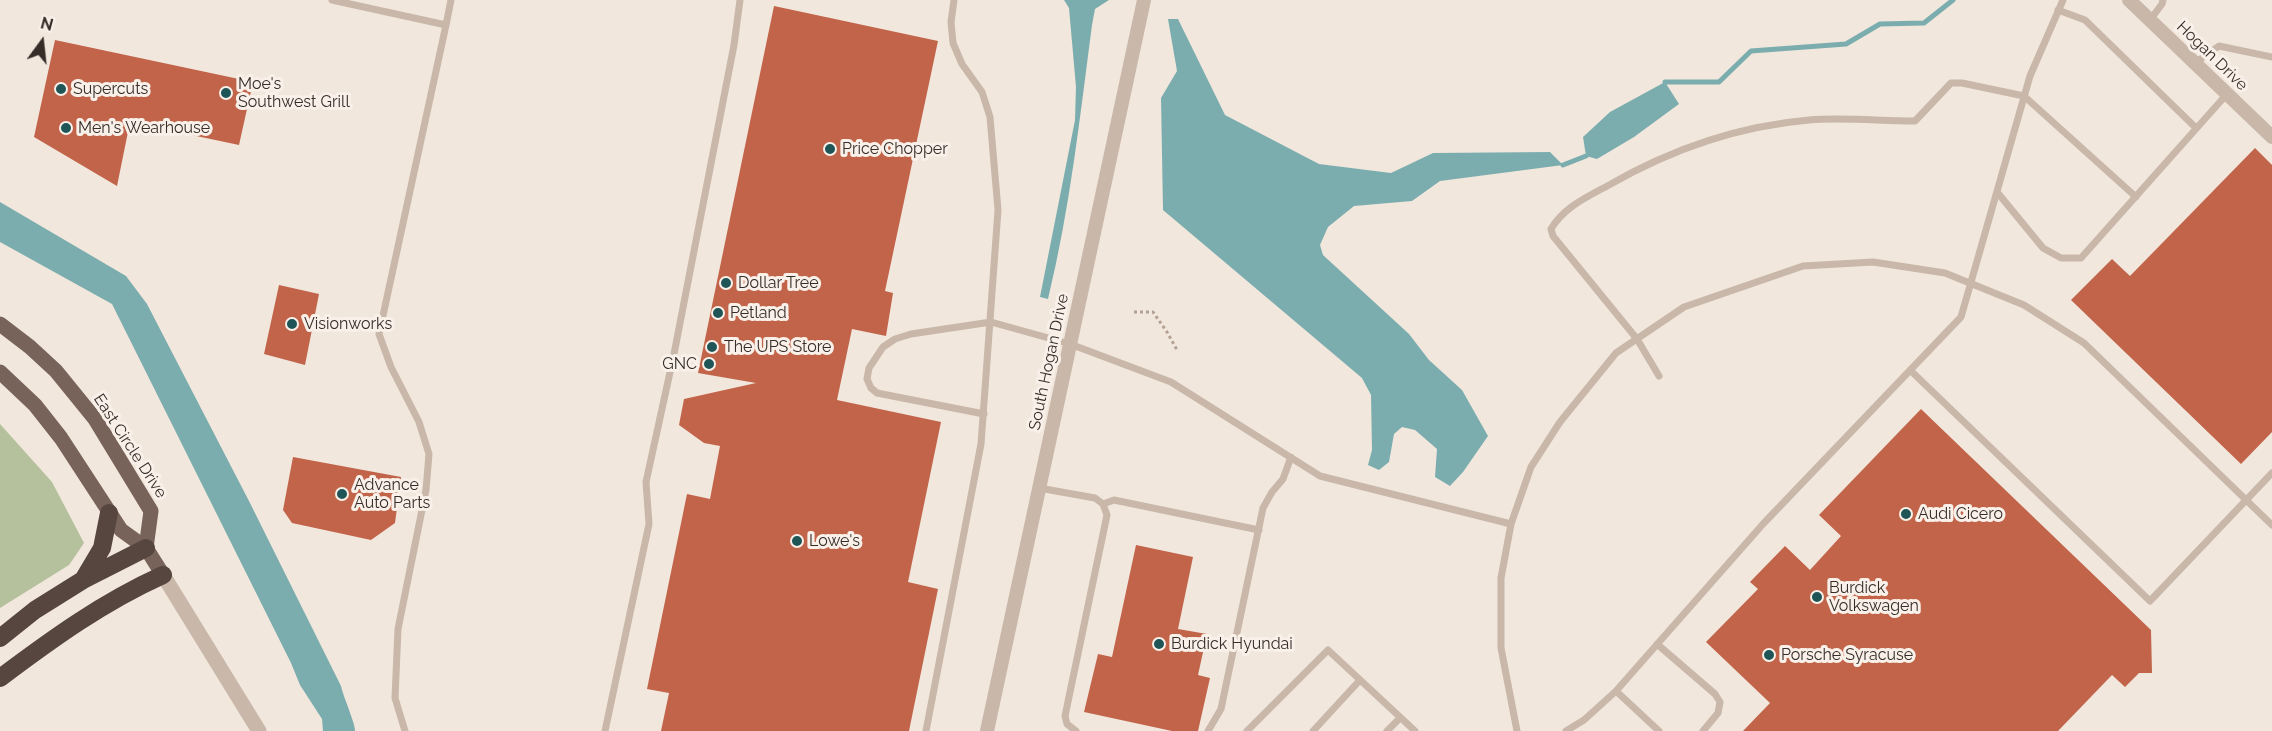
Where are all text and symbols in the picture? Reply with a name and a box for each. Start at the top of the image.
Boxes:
north arrow [12,12,72,72]
text: N [38,13,55,35]
street label: Hogan Drive [2172,17,2252,95]
place label: Moe's Southwest Grill [238,74,350,112]
place label: Supercuts [73,79,148,99]
marker: Supercuts [54,82,68,96]
marker: Moe's Southwest Grill [219,86,233,100]
place label: Men's Wearhouse [78,118,210,138]
marker: Men's Wearhouse [59,121,73,135]
place label: Price Chopper [842,139,948,159]
marker: Price Chopper [823,142,837,156]
place label: Dollar Tree [738,273,819,293]
marker: Dollar Tree [719,276,733,290]
street label: South Hogan Drive [1025,292,1073,432]
place label: Petland [730,303,787,323]
marker: Petland [711,306,725,320]
place label: Visionworks [304,314,392,334]
marker: Visionworks [285,317,299,331]
place label: The UPS Store [724,337,831,357]
marker: The UPS Store [705,340,719,354]
place label: GNC [662,354,697,374]
marker: GNC [702,357,716,371]
street label: East Circle Drive [89,390,171,502]
place label: Advance Auto Parts [354,475,430,513]
marker: Advance Auto Parts [335,487,349,501]
place label: Audi Cicero [1918,504,2003,524]
marker: Audi Cicero [1899,507,1913,521]
place label: Lowe's [809,531,860,551]
marker: Lowe's [790,534,804,548]
place label: Burdick Volkswagen [1829,578,1919,616]
marker: Burdick Volkswagen [1810,590,1824,604]
place label: Burdick Hyundai [1171,634,1293,654]
marker: Burdick Hyundai [1152,637,1166,651]
place label: Porsche Syracuse [1781,645,1913,665]
marker: Porsche Syracuse [1762,648,1776,662]

